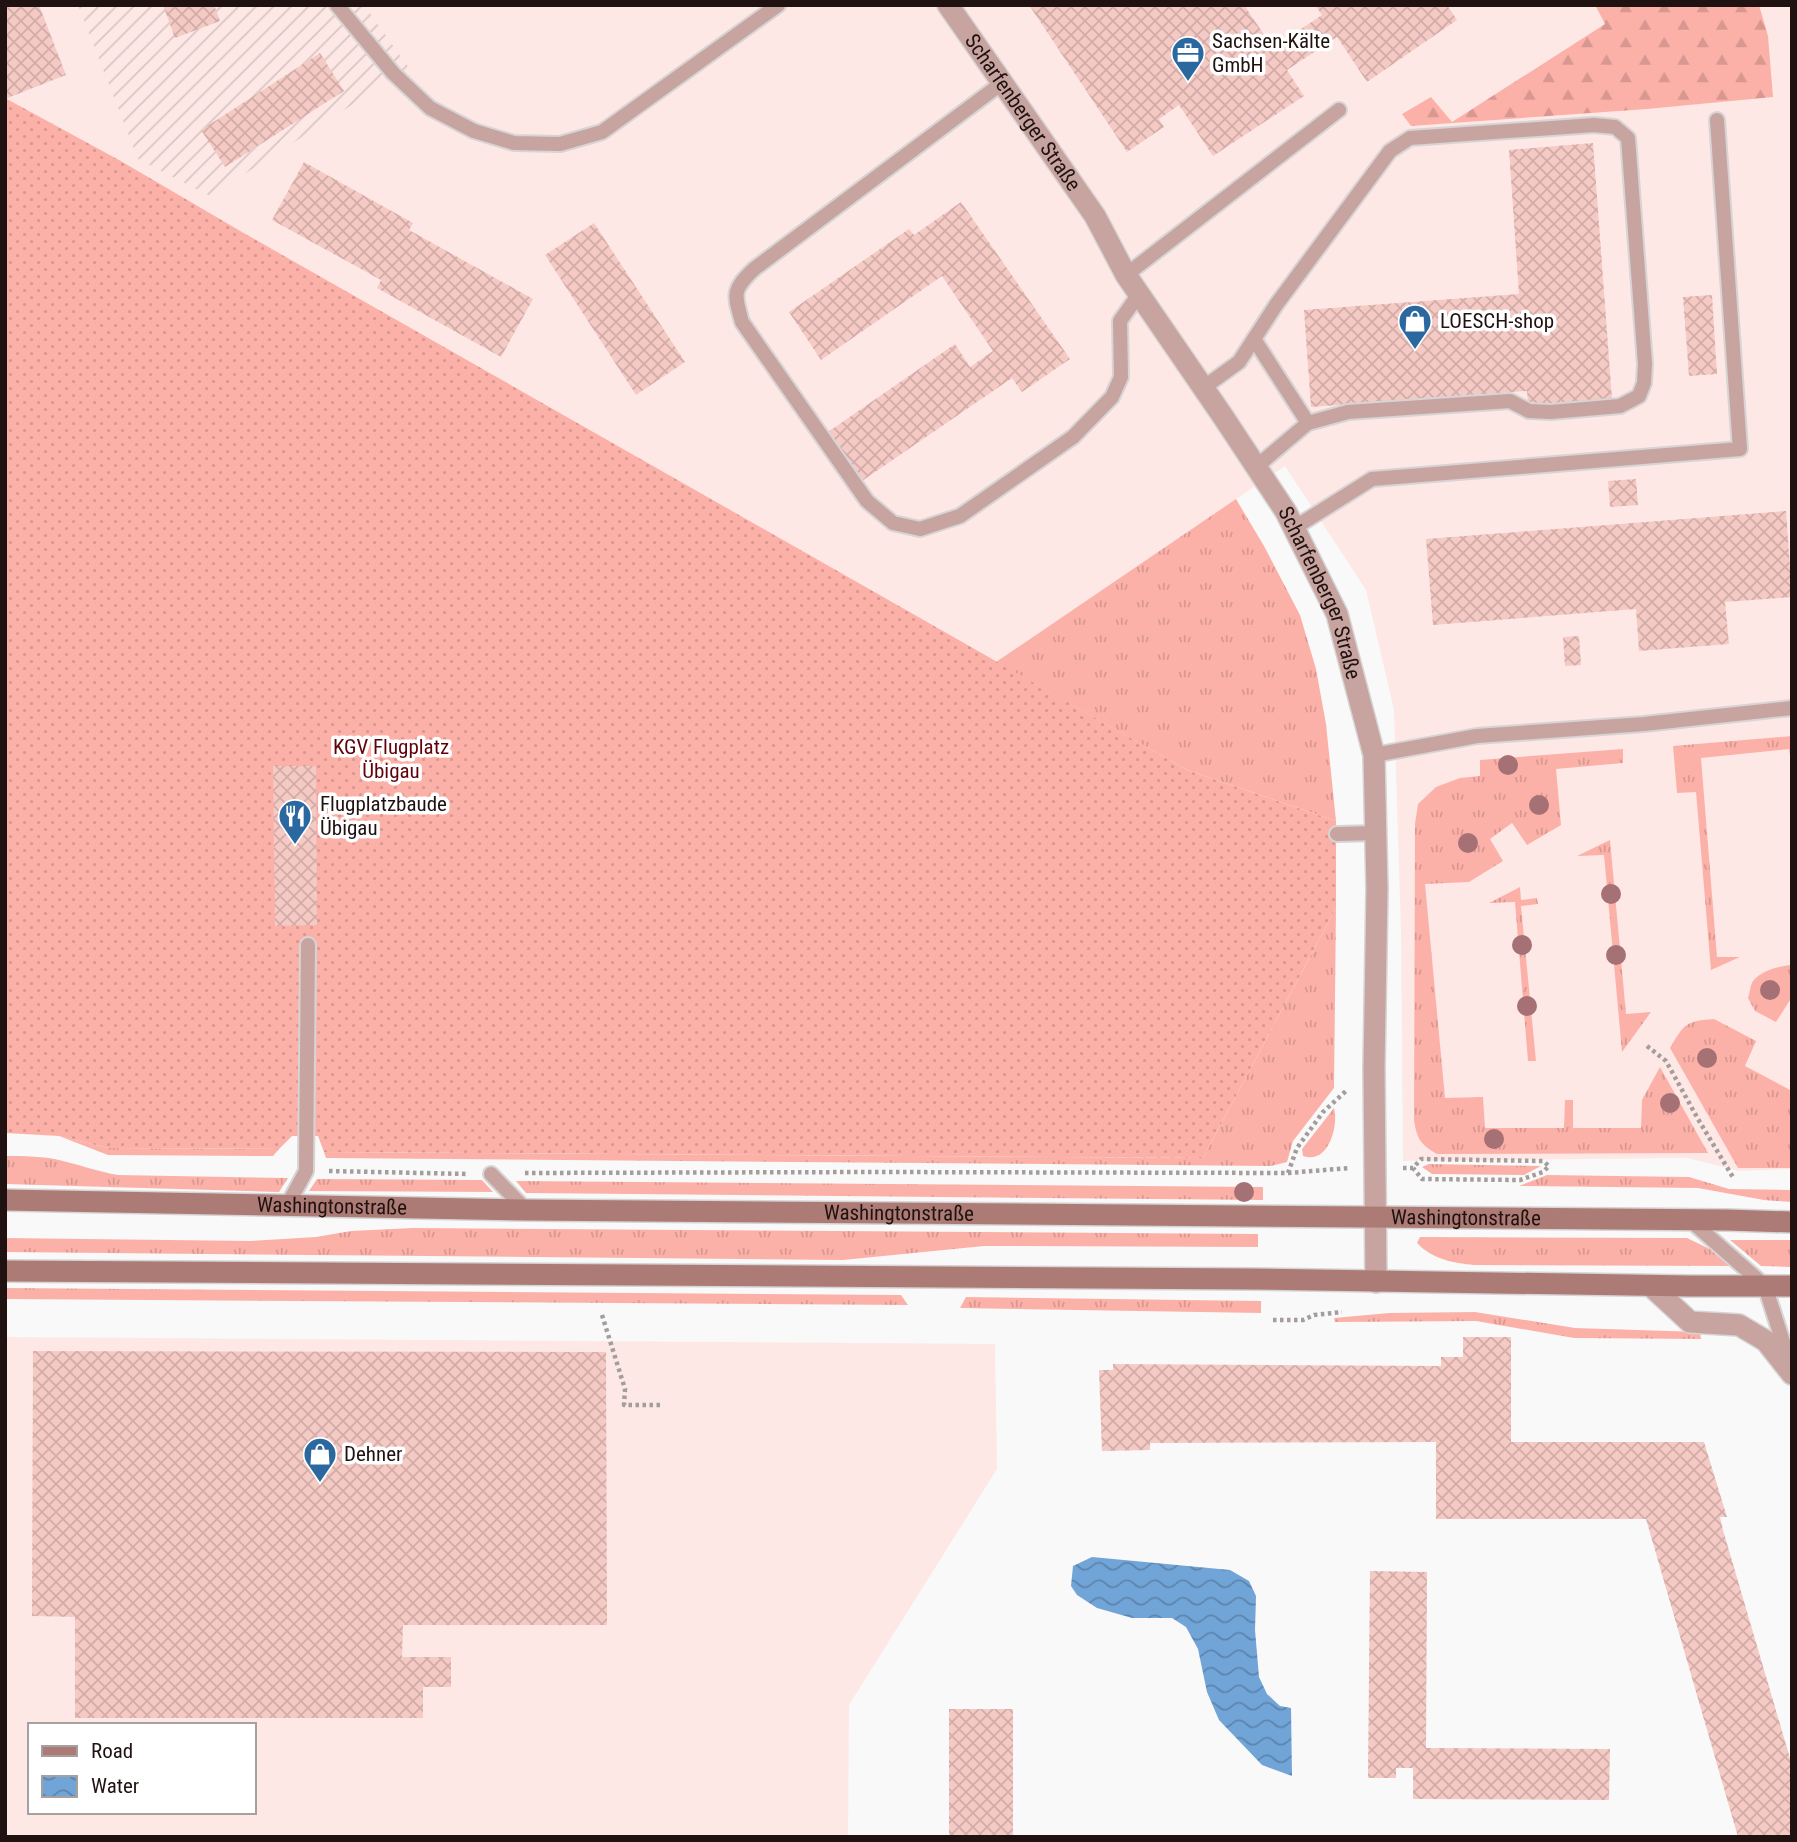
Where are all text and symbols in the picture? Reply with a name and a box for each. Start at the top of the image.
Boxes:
street label: Scharfenberger Straße [960,29,1086,196]
place label: Sachsen-Kälte GmbH [1212,29,1330,77]
office icon: Sachsen-Kälte GmbH [1169,34,1207,83]
shop icon: LOESCH-shop [1396,302,1434,351]
place label: LOESCH-shop [1440,309,1554,333]
street label: Scharfenberger Straße [1273,503,1366,682]
park label: KGV Flugplatz Übigau [333,735,449,783]
place label: Flugplatzbaude Übigau [320,792,447,840]
restaurant icon: Flugplatzbaude Übigau [276,797,314,846]
street label: Washingtonstraße [257,1193,407,1220]
street label: Washingtonstraße [824,1200,974,1226]
street label: Washingtonstraße [1391,1205,1541,1230]
shop icon: Dehner [301,1435,339,1484]
place label: Dehner [344,1442,402,1466]
legend [28,1723,256,1814]
text: Road [91,1739,133,1763]
text: Water [91,1774,139,1798]

